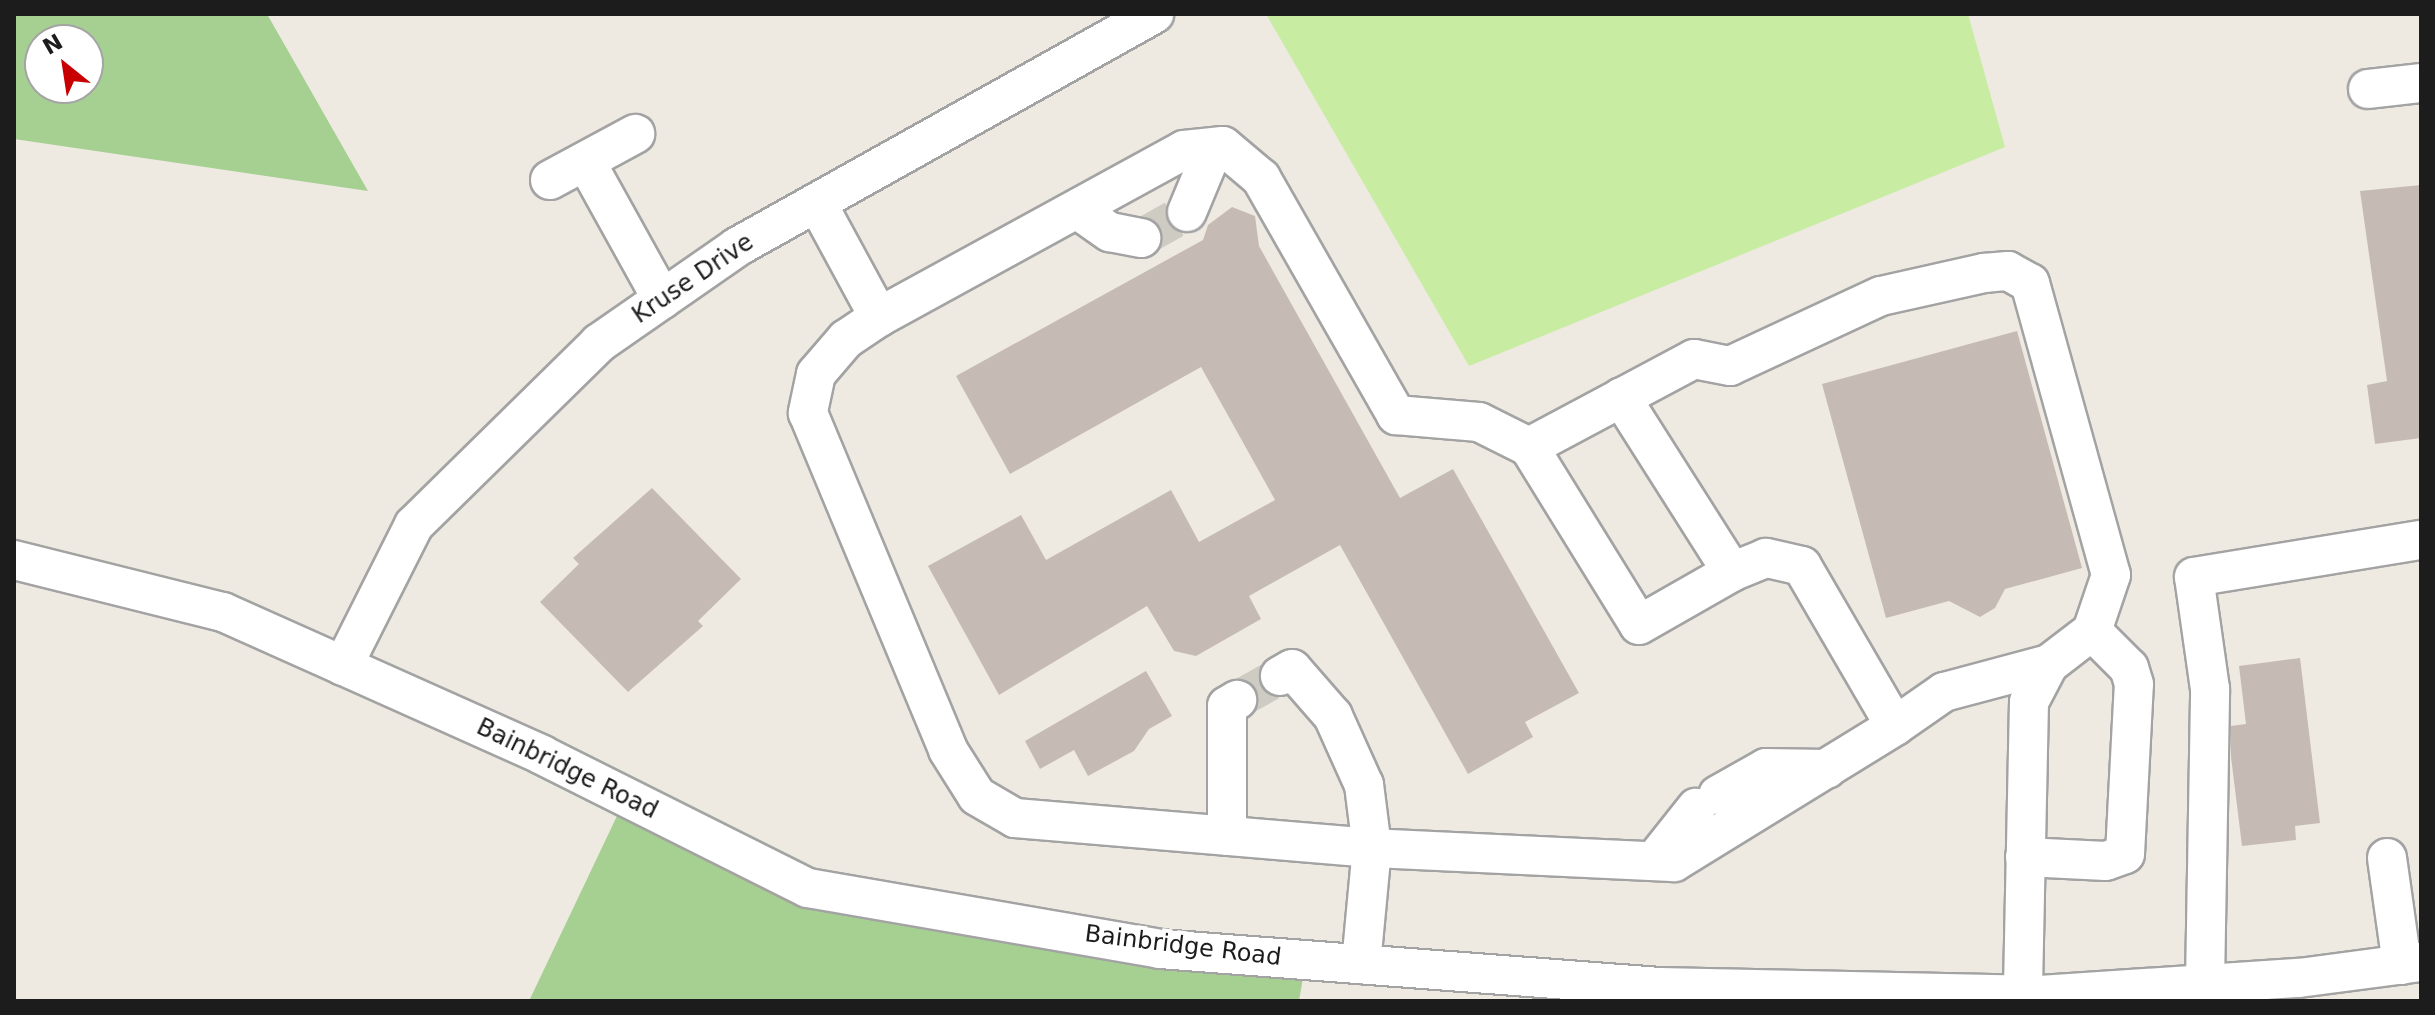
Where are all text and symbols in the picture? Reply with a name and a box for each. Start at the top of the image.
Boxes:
north arrow [24,24,104,104]
text: N [39,29,67,60]
street label: Kruse Drive [627,228,759,330]
street label: Bainbridge Road [472,713,662,825]
street label: Bainbridge Road [1083,920,1283,972]

